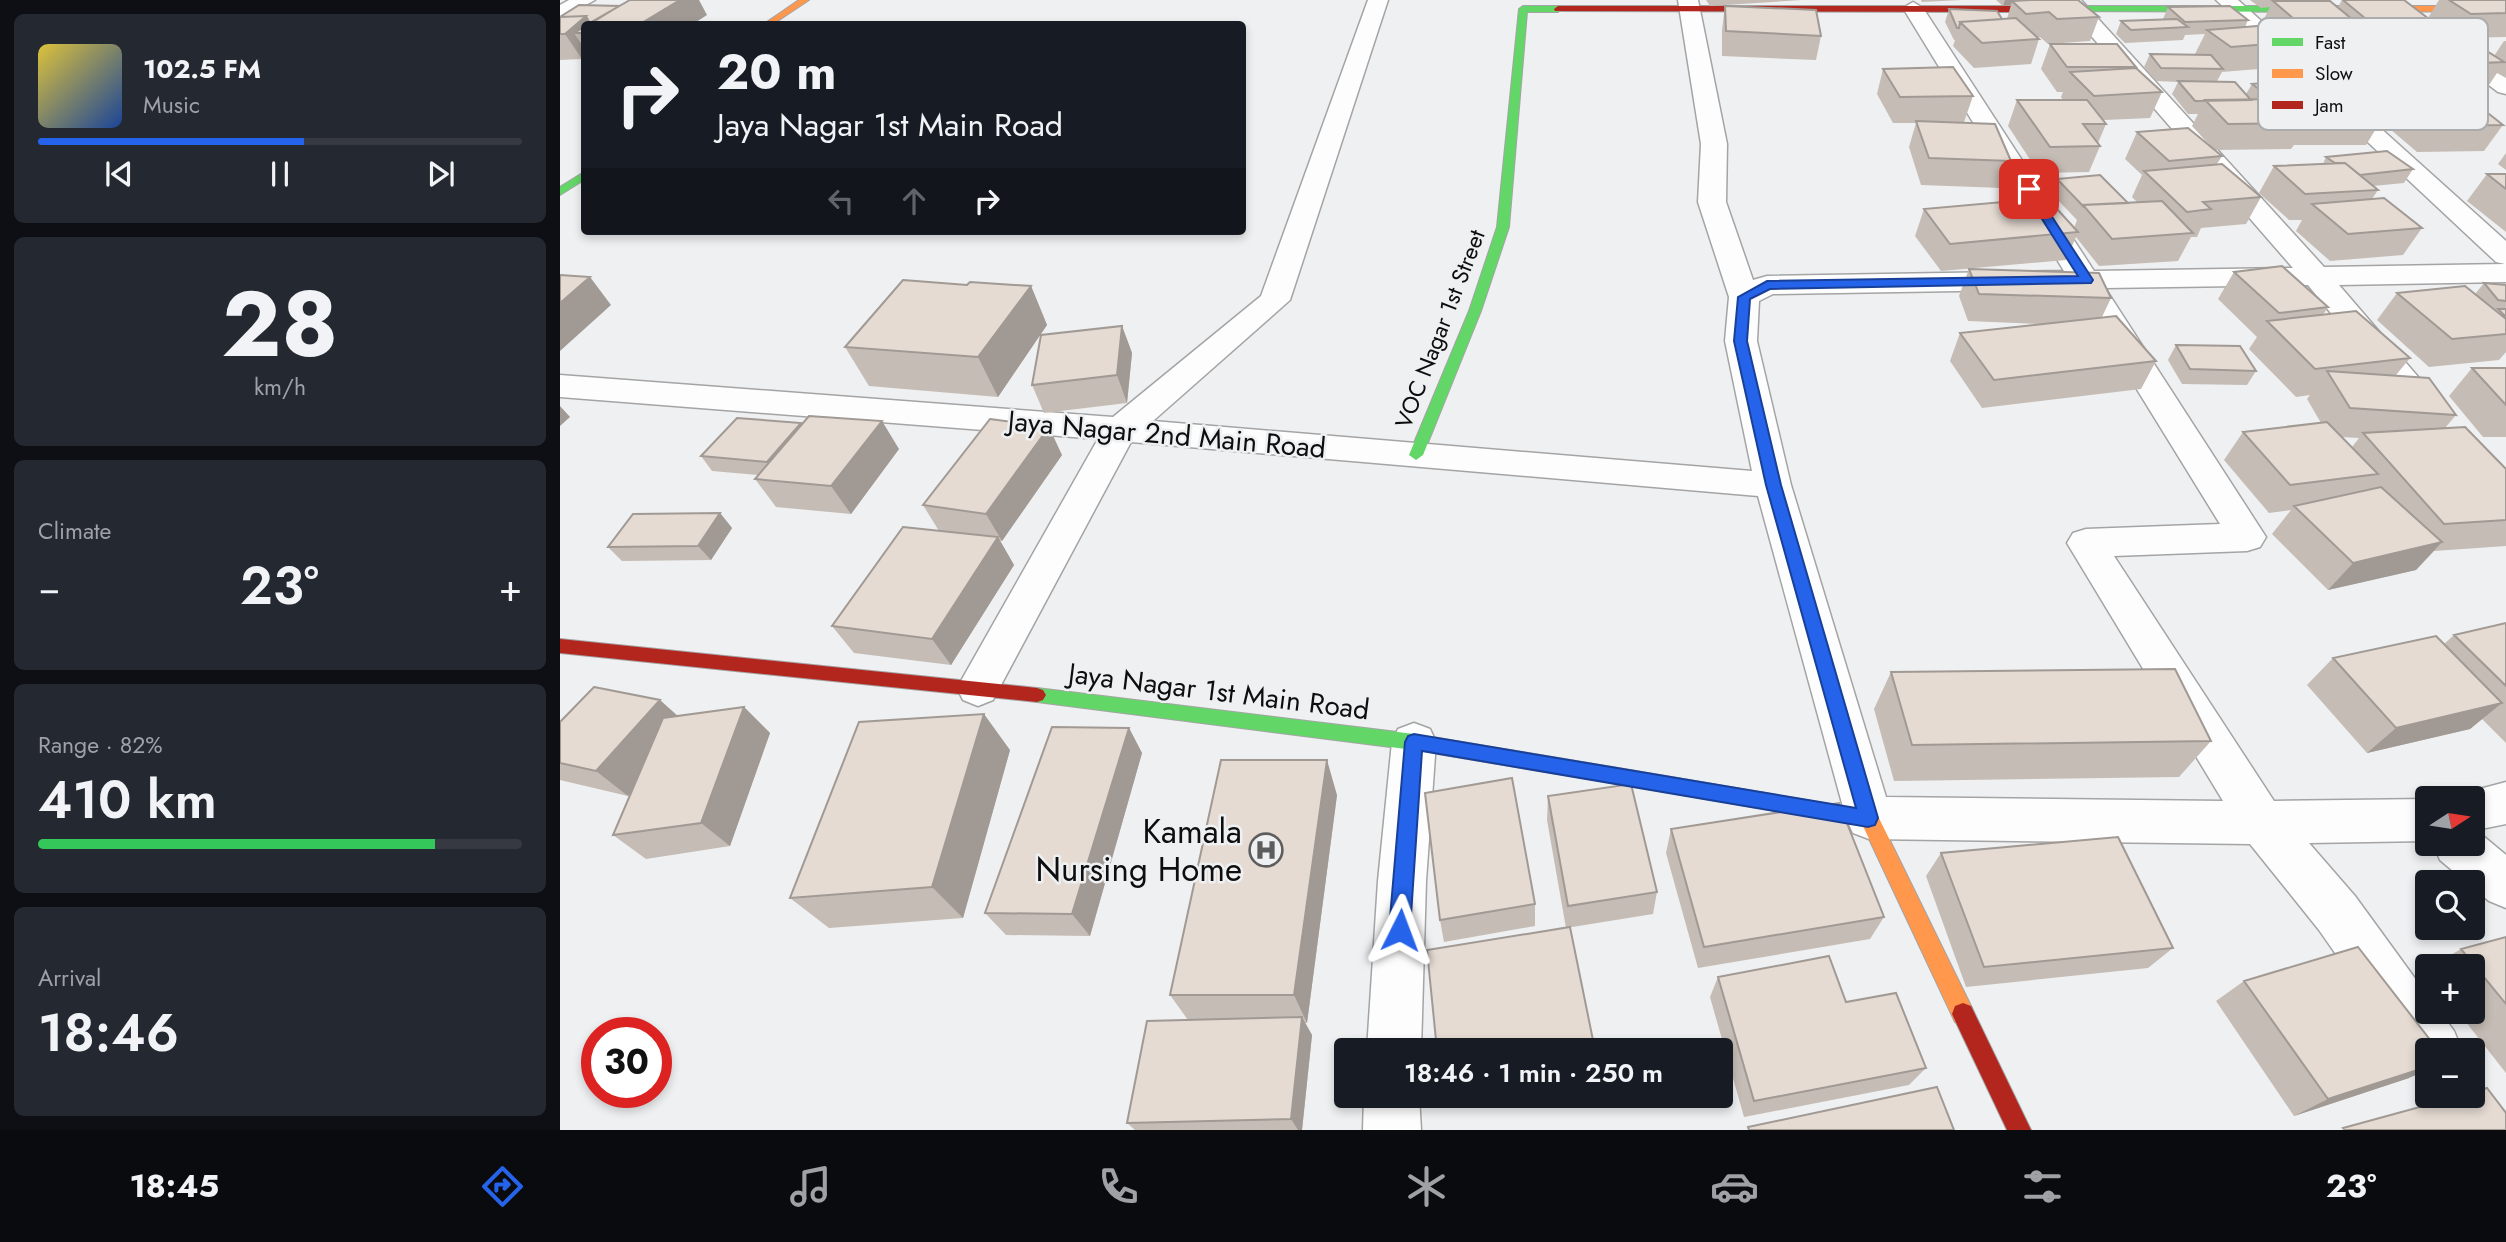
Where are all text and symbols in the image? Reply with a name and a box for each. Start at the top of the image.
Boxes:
legend [2258,18,2488,130]
text: Fast [2315,29,2346,56]
text: 20 m [717,37,836,107]
icon: right [602,49,693,140]
text: 102.5 FM [143,50,261,88]
text: Slow [2315,60,2353,87]
text: Music [143,88,200,122]
text: Jam [2312,92,2344,119]
text: Jaya Nagar 1st Main Road [717,102,1063,148]
icon: previous [100,155,138,193]
icon: pause [261,155,299,193]
icon: next [422,155,460,193]
pin [1999,159,2059,219]
icon: arrive [2010,170,2048,208]
icon: left [822,182,860,220]
icon: ahead [895,182,933,220]
icon: right [968,182,1006,220]
street label: VOC Nagar 1st Street [1386,224,1494,433]
text: 28 [222,259,338,390]
text: km/h [254,370,306,404]
street label: Jaya Nagar 2nd Main Road [1002,400,1328,469]
text: Climate [38,514,111,548]
text: 23° [240,548,319,624]
text: − [38,560,60,615]
text: + [499,560,522,615]
street label: Jaya Nagar 1st Main Road [1062,652,1372,730]
text: Range · 82% [38,728,163,762]
text: 410 km [38,762,217,838]
north arrow [2415,786,2485,856]
map controls [2415,786,2485,1108]
place label: Kamala Nursing Home [1036,808,1242,893]
hospital icon: Kamala Nursing Home [1247,831,1285,869]
button: search [2415,870,2485,940]
position arrow [1363,893,1437,967]
button: + [2415,954,2485,1024]
text: Arrival [38,961,101,995]
text: 18:46 [38,995,179,1071]
speed limit sign: 30 [581,1017,672,1108]
button: − [2415,1038,2485,1108]
text: 18:46 · 1 min · 250 m [1404,1054,1663,1092]
icon: directions [478,1162,527,1211]
icon: music [786,1162,835,1211]
icon: phone [1094,1162,1143,1211]
icon: climate [1402,1162,1451,1211]
icon: car [1710,1162,1759,1211]
icon: filters [2018,1162,2067,1211]
text: 18:45 [129,1163,219,1209]
text: 23° [2326,1163,2376,1209]

